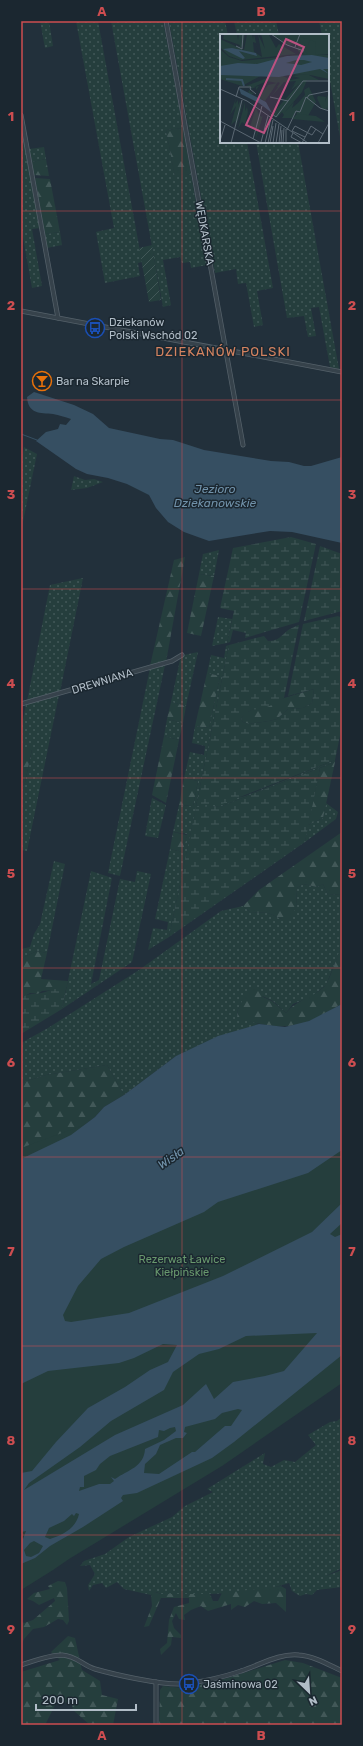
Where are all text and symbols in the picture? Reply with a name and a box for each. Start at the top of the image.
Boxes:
text: A [97,4,107,19]
text: B [256,4,266,19]
inset map [220,34,329,143]
text: 1 [8,109,14,124]
text: 1 [349,109,355,124]
street label: WĘDKARSKA [192,200,217,267]
text: 2 [7,298,15,313]
text: 2 [348,298,356,313]
place label: Dziekanów Polski Wschód 02 [109,316,197,342]
bus stop icon: Dziekanów Polski Wschód 02 [84,317,106,339]
district label: DZIEKANÓW POLSKI [155,344,291,359]
bar icon: Bar na Skarpie [31,370,53,392]
place label: Bar na Skarpie [56,375,130,388]
water label: Jezioro Dziekanowskie [174,482,257,510]
text: 3 [7,487,16,502]
text: 3 [348,487,357,502]
street label: DREWNIANA [70,666,135,697]
text: 4 [7,676,16,691]
text: 4 [348,676,357,691]
text: 5 [7,866,15,881]
text: 5 [348,866,356,881]
text: 6 [7,1055,16,1070]
text: 6 [348,1055,357,1070]
water label: Wisła [155,1144,187,1172]
text: 7 [7,1244,15,1259]
text: 7 [348,1244,356,1259]
park label: Rezerwat Ławice Kiełpińskie [139,1253,225,1279]
text: 8 [7,1433,16,1448]
text: 8 [348,1433,357,1448]
text: 9 [7,1622,15,1637]
text: 9 [348,1622,356,1637]
north arrow [289,1672,329,1712]
bus stop icon: Jaśminowa 02 [178,1673,200,1695]
place label: Jaśminowa 02 [203,1678,278,1691]
scale bar [36,1686,136,1712]
text: 200 m [42,1693,78,1707]
text: N [307,1693,319,1708]
text: A [97,1728,107,1743]
text: B [256,1728,266,1743]

